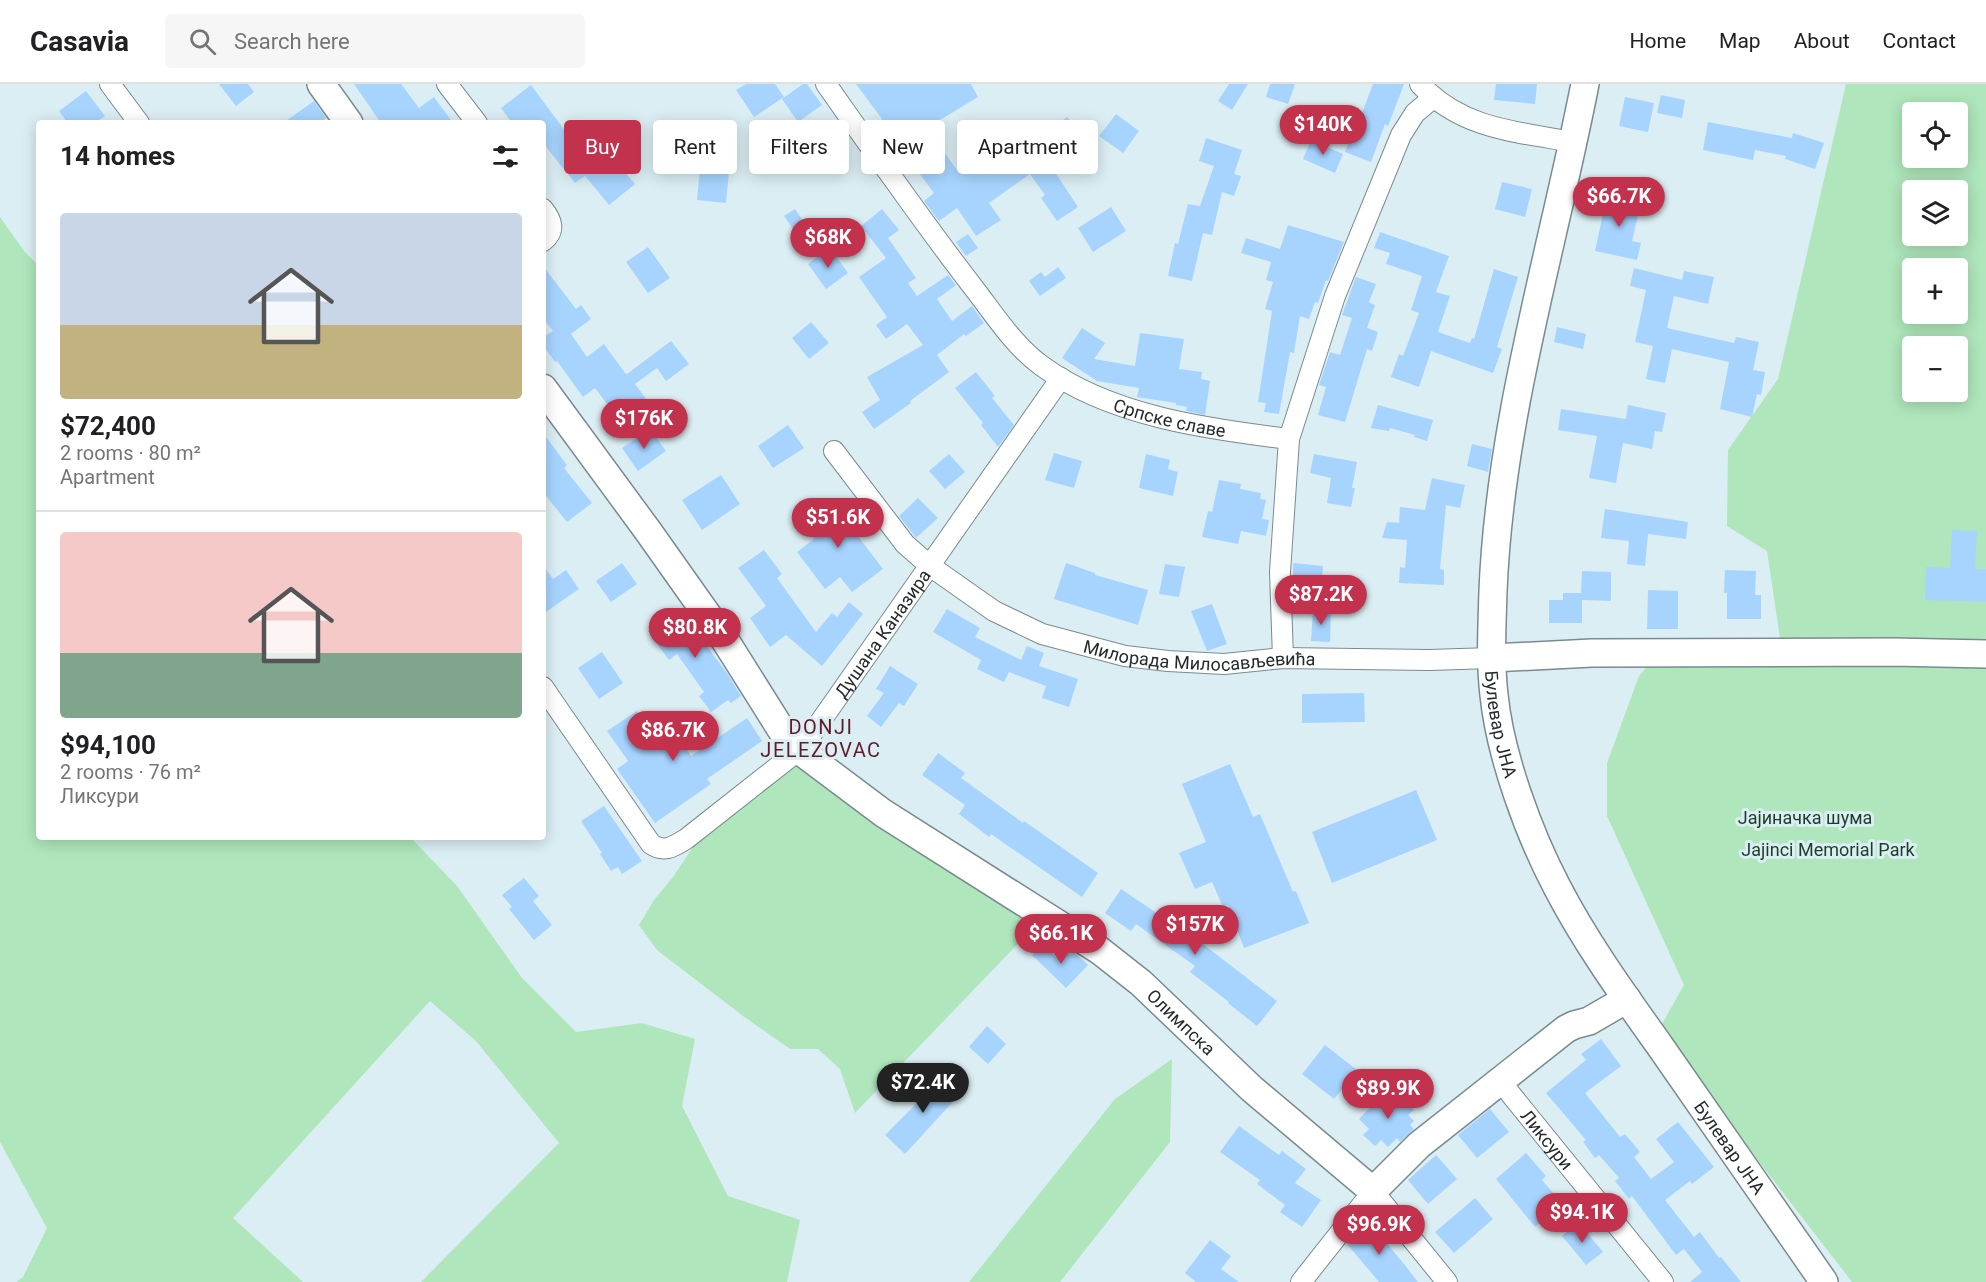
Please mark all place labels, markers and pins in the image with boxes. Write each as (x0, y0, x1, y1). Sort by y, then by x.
pin: $140K (1281, 105, 1365, 156)
pin: $66.7K (1570, 177, 1668, 228)
pin: $68K (792, 218, 864, 269)
pin: $176K (602, 399, 686, 450)
pin: $51.6K (789, 498, 887, 549)
pin: $87.2K (1272, 575, 1370, 626)
pin: $80.8K (646, 608, 744, 659)
pin: $86.7K (624, 711, 722, 762)
pin: $157K (1153, 905, 1237, 956)
pin: $66.1K (1012, 914, 1110, 965)
pin: $72.4K (874, 1063, 972, 1114)
pin: $89.9K (1339, 1069, 1437, 1120)
pin: $94.1K (1533, 1193, 1631, 1244)
pin: $96.9K (1330, 1205, 1428, 1256)

